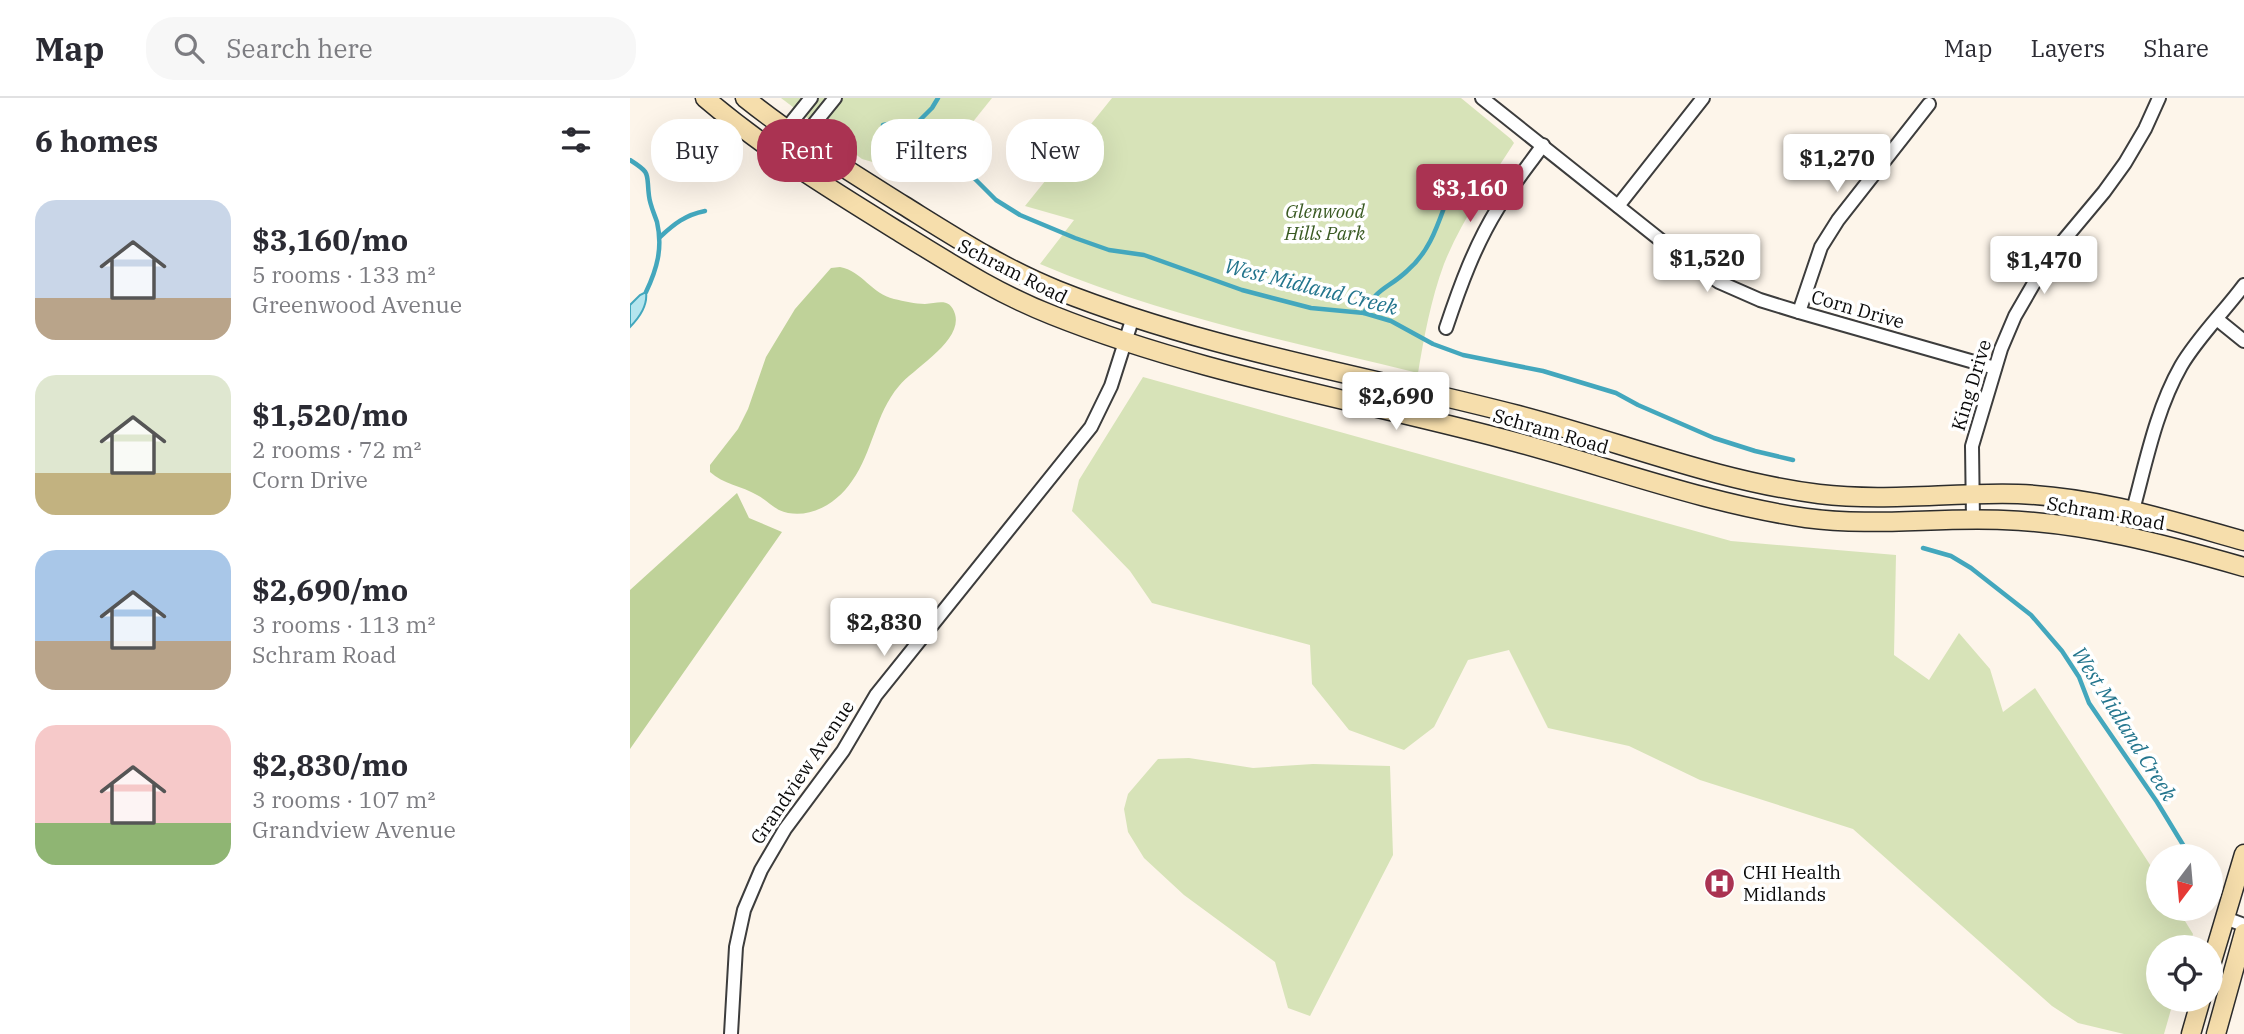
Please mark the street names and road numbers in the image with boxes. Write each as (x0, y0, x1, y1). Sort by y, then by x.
street label: Schram Road (954, 233, 1072, 309)
street label: Corn Drive (1809, 284, 1907, 334)
street label: King Drive (1946, 336, 1996, 434)
street label: Schram Road (1490, 403, 1612, 459)
street label: Schram Road (2045, 491, 2167, 535)
street label: Grandview Avenue (745, 695, 859, 849)

